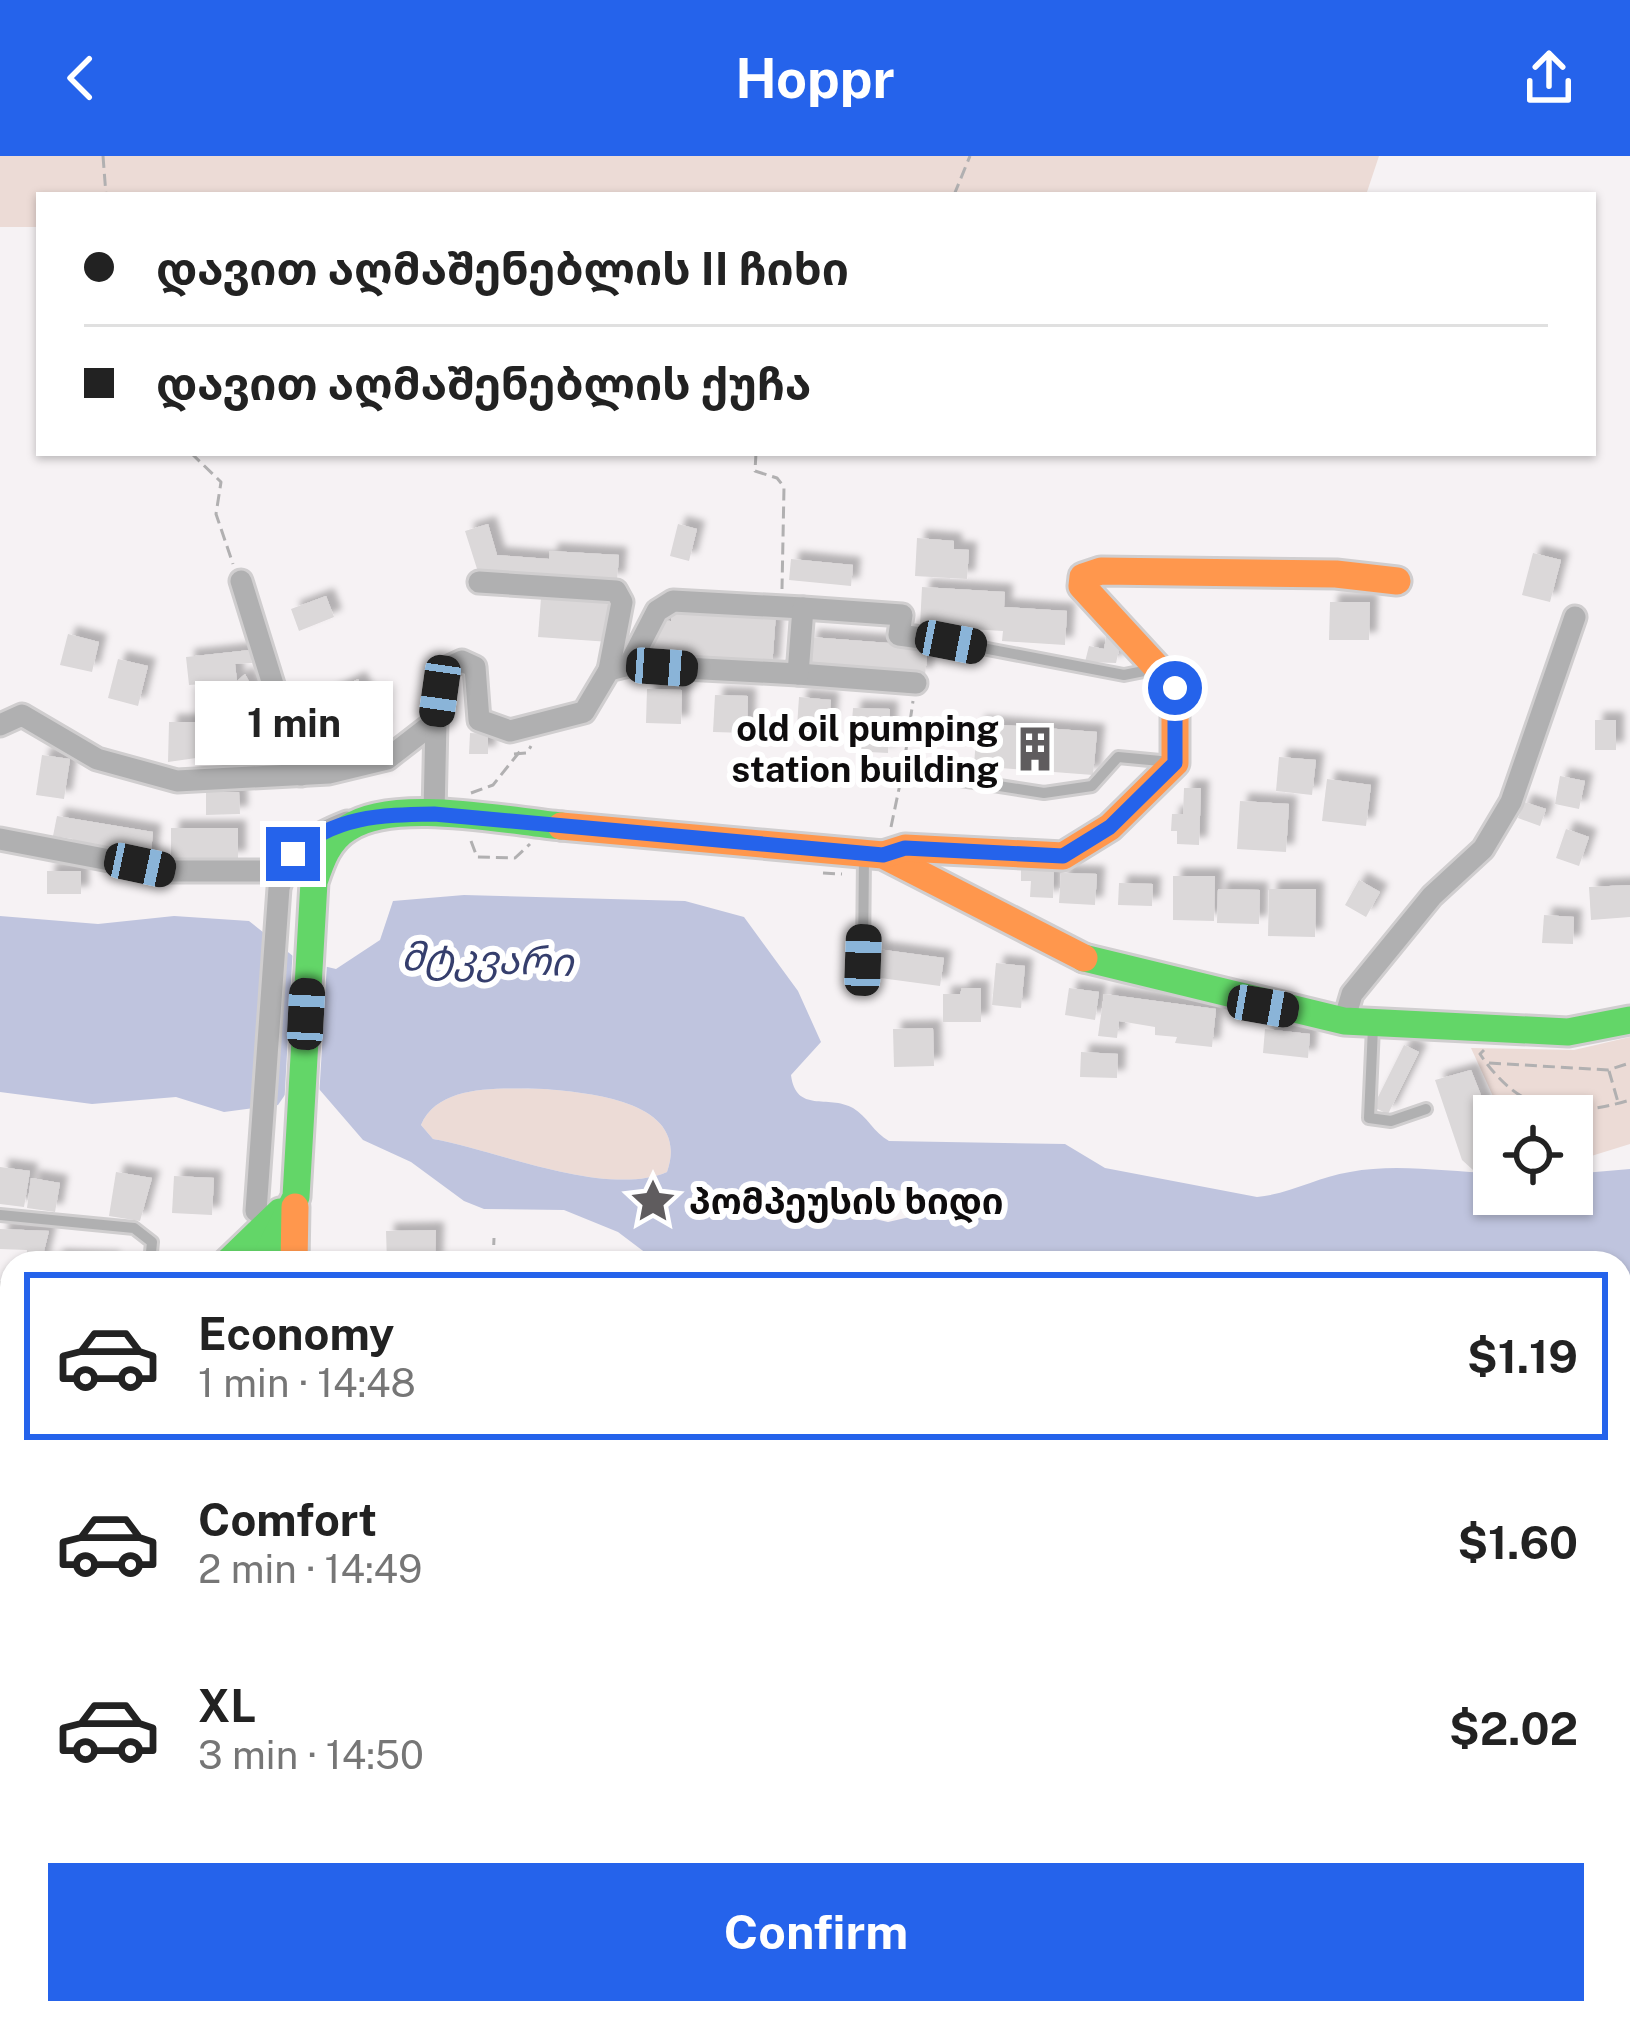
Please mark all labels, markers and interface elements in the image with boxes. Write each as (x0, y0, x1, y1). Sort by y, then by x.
icon: back (48, 45, 114, 111)
icon: share (1516, 45, 1582, 111)
text: Hoppr (735, 47, 895, 110)
text: დავით აღმაშენებლის II ჩიხი (156, 242, 849, 295)
text: დავით აღმაშენებლის ქუჩა (156, 357, 811, 410)
car (912, 617, 990, 667)
car (625, 647, 699, 687)
car (417, 653, 463, 729)
route start (1148, 661, 1202, 715)
callout: 1 min (194, 680, 392, 764)
text: 1 min (247, 700, 341, 746)
place label: old oil pumping station building (731, 707, 999, 790)
building icon: old oil pumping station building (1010, 724, 1060, 774)
route end (266, 827, 320, 881)
car (101, 840, 179, 890)
car (844, 923, 882, 997)
water label: მტკვარი (400, 933, 575, 986)
car (286, 977, 326, 1051)
car (1224, 982, 1302, 1030)
map controls (1473, 1095, 1593, 1215)
button: locate (1473, 1095, 1593, 1215)
place icon: პომპეუსის ხიდი (628, 1176, 678, 1226)
place label: პომპეუსის ხიდი (689, 1180, 1004, 1224)
icon: car (54, 1302, 162, 1410)
text: Economy (198, 1307, 394, 1360)
text: $1.19 (1467, 1330, 1578, 1383)
text: 1 min · 14:48 (198, 1360, 416, 1406)
icon: car (54, 1488, 162, 1596)
text: Comfort (198, 1493, 377, 1546)
text: $1.60 (1457, 1516, 1578, 1569)
text: 2 min · 14:49 (198, 1546, 422, 1592)
icon: car (54, 1674, 162, 1782)
text: XL (198, 1679, 256, 1732)
text: $2.02 (1449, 1702, 1578, 1755)
text: 3 min · 14:50 (198, 1732, 424, 1778)
button: Confirm (48, 1863, 1584, 2001)

